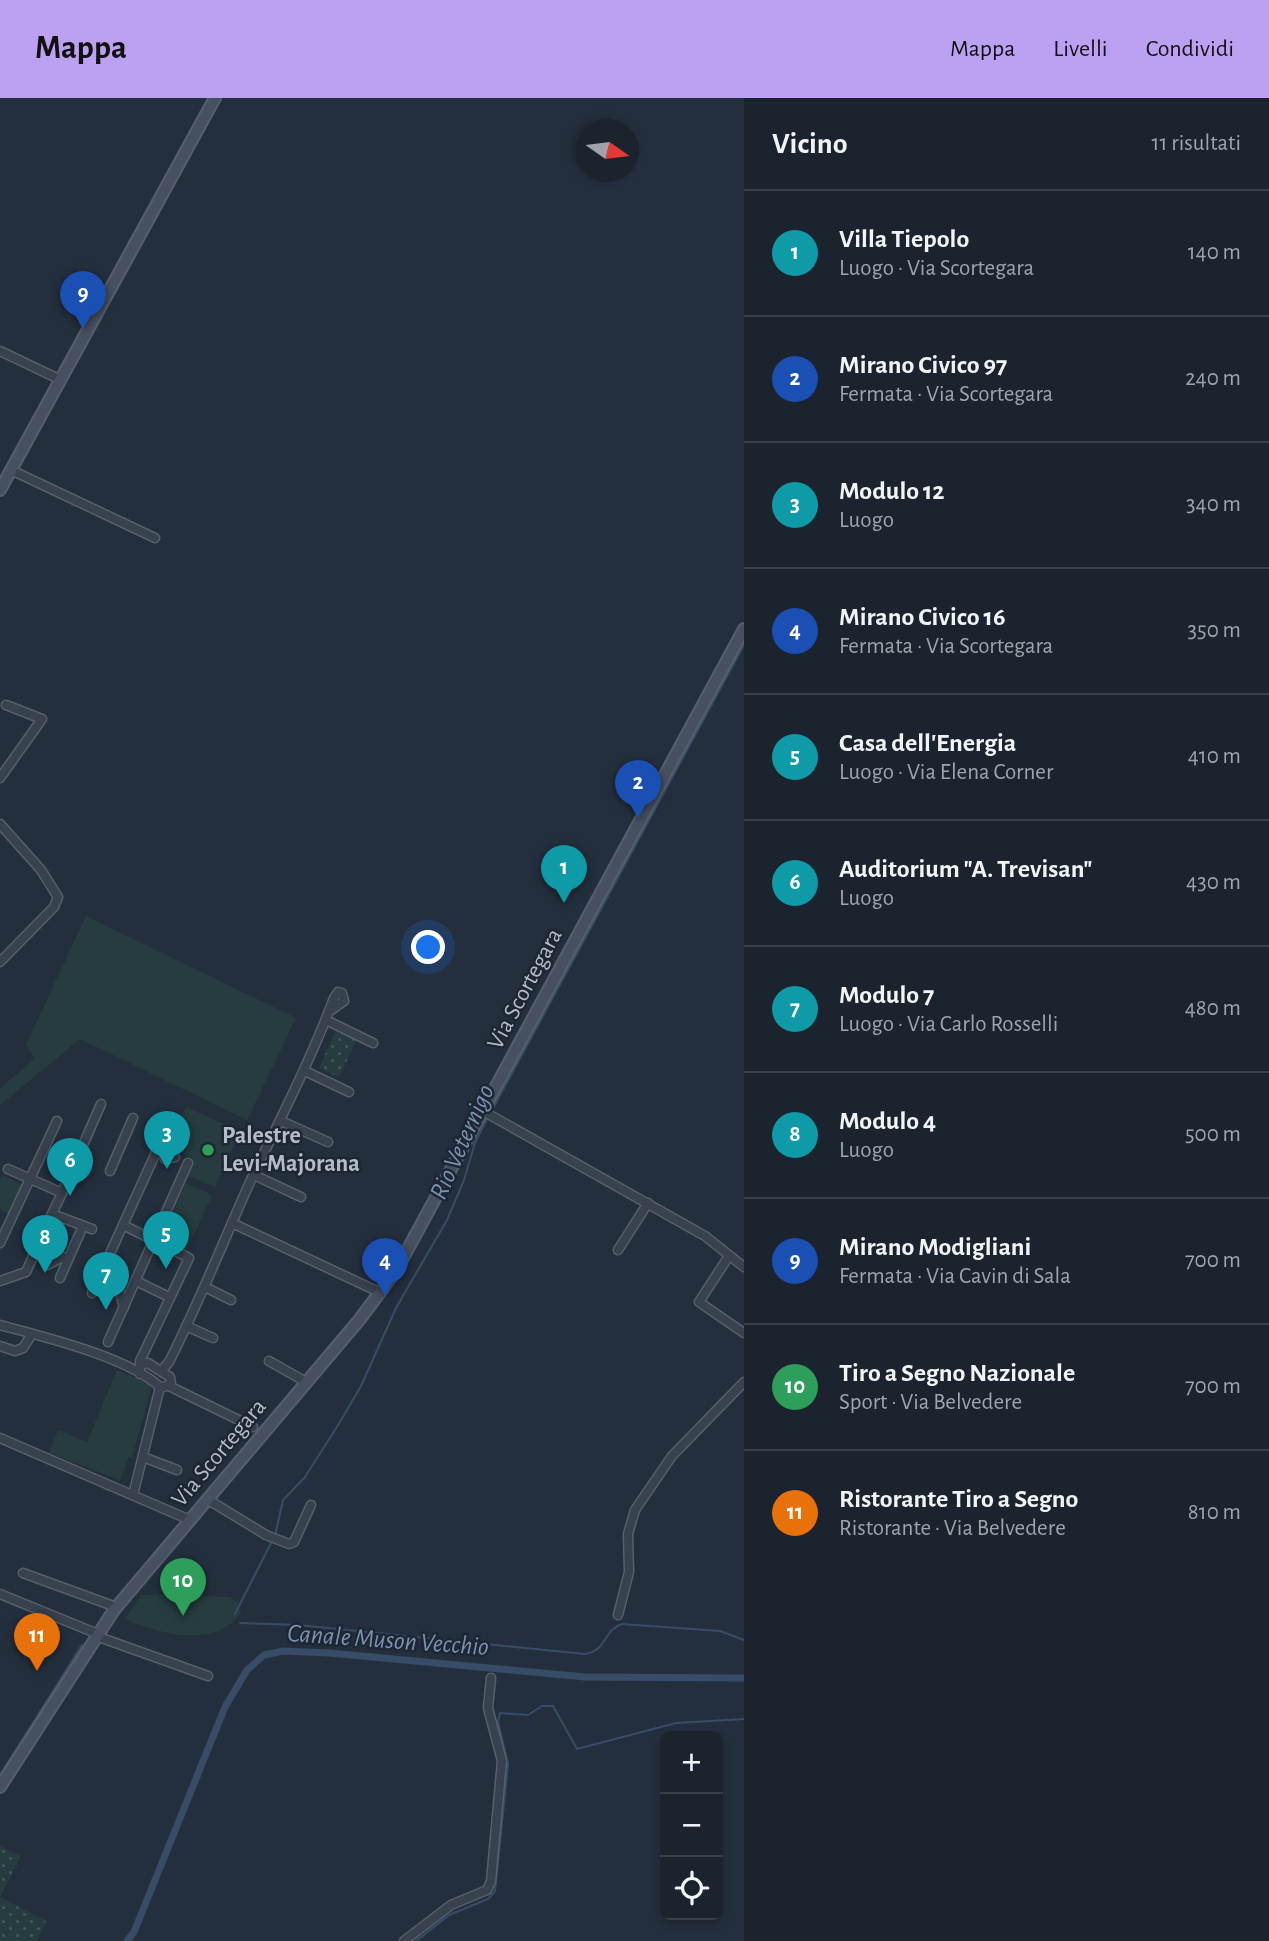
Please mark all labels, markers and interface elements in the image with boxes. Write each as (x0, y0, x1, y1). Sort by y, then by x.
text: Mappa (35, 32, 127, 65)
text: Mappa (950, 37, 1015, 61)
text: Livelli (1053, 37, 1108, 61)
text: Condividi (1146, 37, 1234, 61)
north arrow (576, 119, 639, 182)
text: Vicino (772, 129, 848, 159)
text: 11 risultati (1152, 132, 1241, 155)
text: Villa Tiepolo (839, 226, 969, 252)
text: 1 (791, 241, 799, 264)
text: 140 m (1188, 241, 1241, 264)
text: Luogo · Via Scortegara (839, 257, 1034, 280)
pin: 9 (60, 271, 106, 329)
text: Mirano Civico 97 (839, 352, 1007, 378)
text: 2 (790, 367, 800, 390)
text: 240 m (1185, 367, 1241, 390)
text: Fermata · Via Scortegara (839, 383, 1053, 406)
text: Modulo 12 (839, 478, 945, 504)
text: 3 (790, 493, 800, 516)
text: 340 m (1186, 493, 1241, 516)
text: Luogo (839, 509, 894, 532)
text: Mirano Civico 16 (839, 604, 1005, 630)
text: 4 (789, 619, 801, 642)
text: 350 m (1188, 619, 1241, 642)
text: Fermata · Via Scortegara (839, 635, 1053, 658)
text: Casa dell'Energia (839, 730, 1016, 756)
text: 5 (790, 745, 800, 768)
text: 410 m (1188, 745, 1241, 768)
pin: 2 (615, 760, 661, 818)
text: Luogo · Via Elena Corner (839, 761, 1053, 784)
pin: 1 (541, 845, 587, 903)
text: Auditorium "A. Trevisan" (839, 856, 1092, 882)
text: 6 (789, 871, 801, 894)
text: 430 m (1186, 871, 1241, 894)
text: Luogo (839, 887, 894, 910)
street label: Via Scortegara (483, 925, 567, 1053)
your location (411, 930, 445, 964)
text: Modulo 7 (839, 982, 934, 1008)
text: 7 (790, 997, 800, 1020)
text: 480 m (1185, 997, 1241, 1020)
text: Luogo · Via Carlo Rosselli (839, 1013, 1058, 1036)
water label: Rio Veternigo (425, 1081, 499, 1203)
text: Modulo 4 (839, 1108, 936, 1134)
pin: 3 (144, 1111, 190, 1169)
text: 8 (789, 1123, 801, 1146)
text: 500 m (1185, 1123, 1241, 1146)
place label: Palestre Levi-Majorana (222, 1124, 360, 1176)
pin: 6 (47, 1138, 93, 1196)
text: Luogo (839, 1139, 894, 1162)
marker: Palestre Levi-Majorana (200, 1142, 216, 1158)
pin: 5 (143, 1211, 189, 1269)
pin: 8 (22, 1215, 68, 1273)
text: Mirano Modigliani (839, 1234, 1031, 1260)
pin: 4 (362, 1238, 408, 1296)
text: 9 (789, 1249, 801, 1272)
text: 700 m (1185, 1249, 1241, 1272)
pin: 7 (83, 1252, 129, 1310)
text: Fermata · Via Cavin di Sala (839, 1265, 1071, 1288)
text: Tiro a Segno Nazionale (839, 1360, 1075, 1386)
text: 10 (785, 1375, 805, 1398)
text: 700 m (1185, 1375, 1241, 1398)
text: Sport · Via Belvedere (839, 1391, 1022, 1414)
street label: Via Scortegara (167, 1394, 271, 1512)
text: Ristorante Tiro a Segno (839, 1486, 1078, 1512)
text: 11 (787, 1501, 803, 1524)
text: 810 m (1188, 1501, 1241, 1524)
text: Ristorante · Via Belvedere (839, 1517, 1066, 1540)
pin: 10 (160, 1558, 206, 1616)
pin: 11 (14, 1613, 60, 1671)
water label: Canale Muson Vecchio (286, 1620, 490, 1660)
map controls (660, 1731, 723, 1920)
button: + (660, 1731, 723, 1794)
button: − (660, 1794, 723, 1857)
button: locate (660, 1857, 723, 1920)

